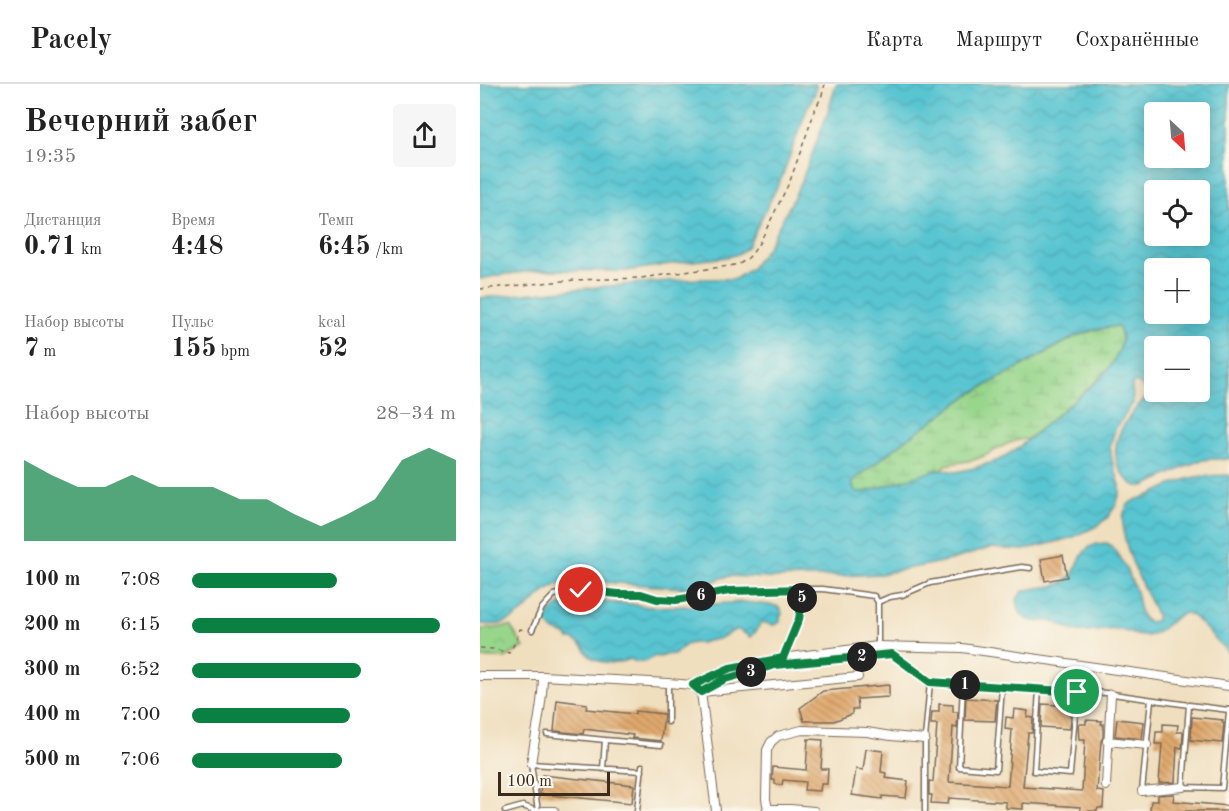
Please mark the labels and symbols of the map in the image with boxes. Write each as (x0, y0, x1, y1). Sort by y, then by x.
north arrow (1144, 102, 1210, 168)
pin (555, 564, 606, 615)
pin: 6 (686, 581, 716, 611)
pin: 5 (787, 583, 817, 613)
pin: 2 (847, 642, 877, 672)
pin: 3 (736, 657, 766, 687)
pin (1051, 666, 1102, 717)
pin: 1 (950, 670, 980, 700)
scale bar (498, 769, 610, 796)

